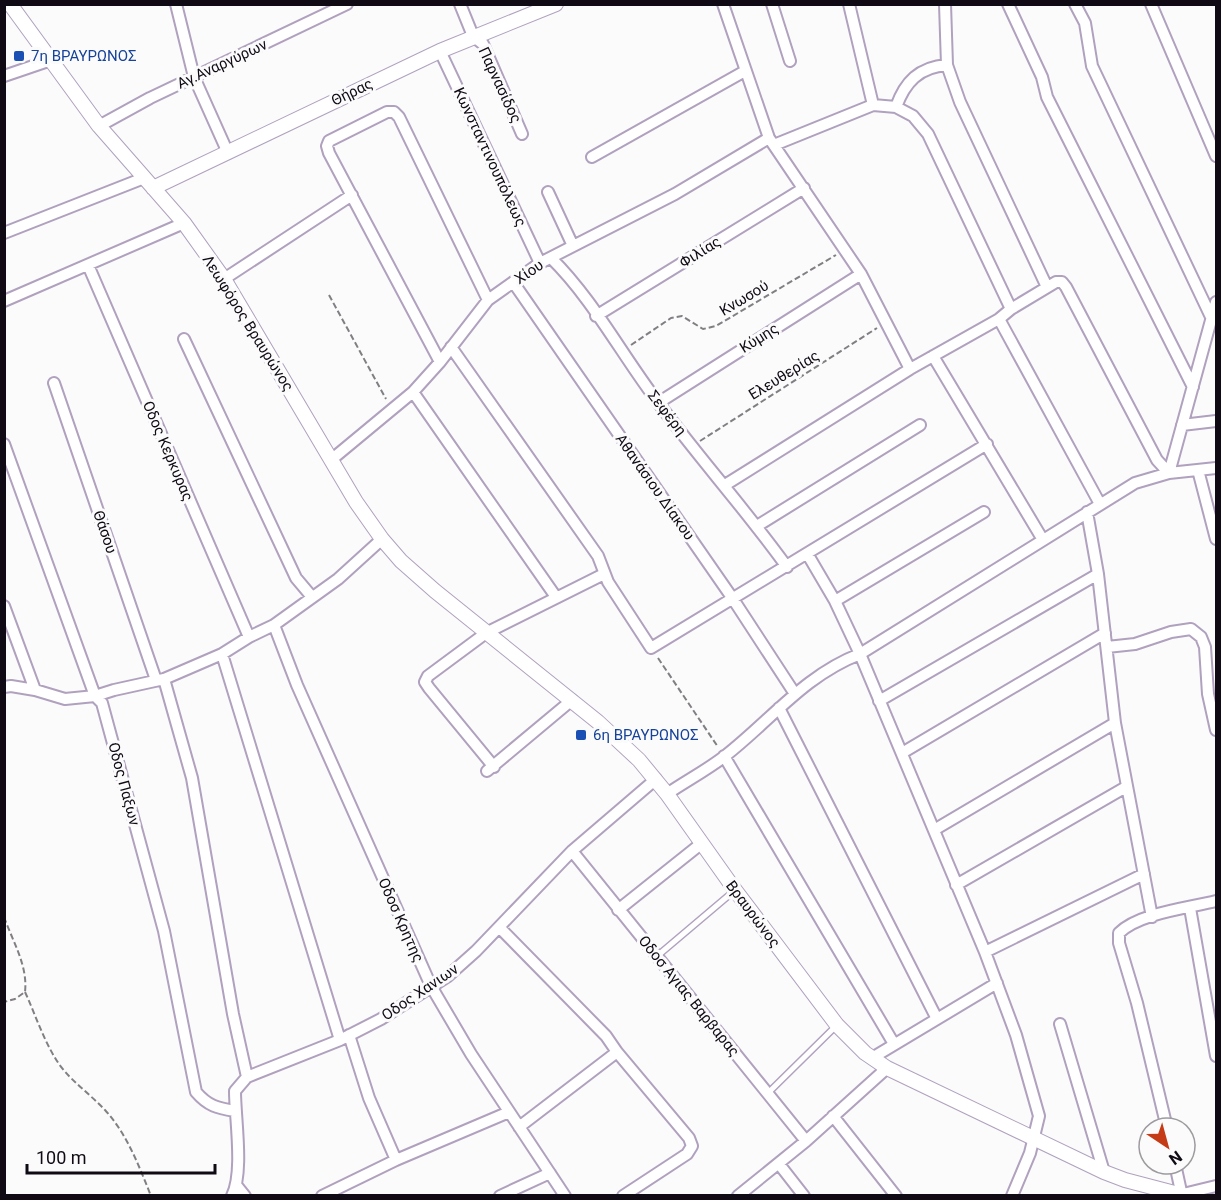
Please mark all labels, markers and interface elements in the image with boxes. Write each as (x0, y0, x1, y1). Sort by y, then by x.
street label: Αγ.Αναργύρων (174, 35, 270, 93)
street label: Παρνασίδος (475, 44, 525, 126)
place label: 7η ΒΡΑΥΡΩΝΟΣ (31, 47, 136, 65)
marker: 7η ΒΡΑΥΡΩΝΟΣ (12, 49, 26, 63)
street label: Θήρας (328, 74, 376, 110)
street label: Κωνσταντινουπόλεως (450, 85, 530, 229)
street label: Φιλίας (676, 232, 724, 272)
street label: Λεωφόρος Βραυρώνος (199, 251, 297, 395)
street label: Χίου (511, 256, 547, 288)
street label: Κνωσού (716, 276, 772, 320)
street label: Κύμης (736, 319, 782, 357)
street label: Ελευθερίας (745, 346, 823, 404)
street label: Σεφέρη (644, 387, 690, 439)
street label: Οδος Κερκυρας (139, 398, 197, 504)
street label: Αθανάσιου Δίακου (612, 431, 698, 543)
street label: Θάσου (89, 508, 121, 556)
place label: 6η ΒΡΑΥΡΩΝΟΣ (593, 726, 698, 744)
marker: 6η ΒΡΑΥΡΩΝΟΣ (574, 728, 588, 742)
street label: Οδος Παξων (104, 740, 144, 828)
street label: Οδοσ Κρητης (374, 875, 428, 965)
street label: Βραυρώνος (722, 877, 784, 951)
street label: Οδοσ Αγιας Βαρβαρας (635, 932, 743, 1060)
street label: Οδος Χανιων (378, 960, 462, 1024)
north arrow (1137, 1116, 1197, 1176)
scale bar (27, 1137, 214, 1175)
text: 100 m (36, 1147, 87, 1168)
text: N (1165, 1147, 1186, 1169)

